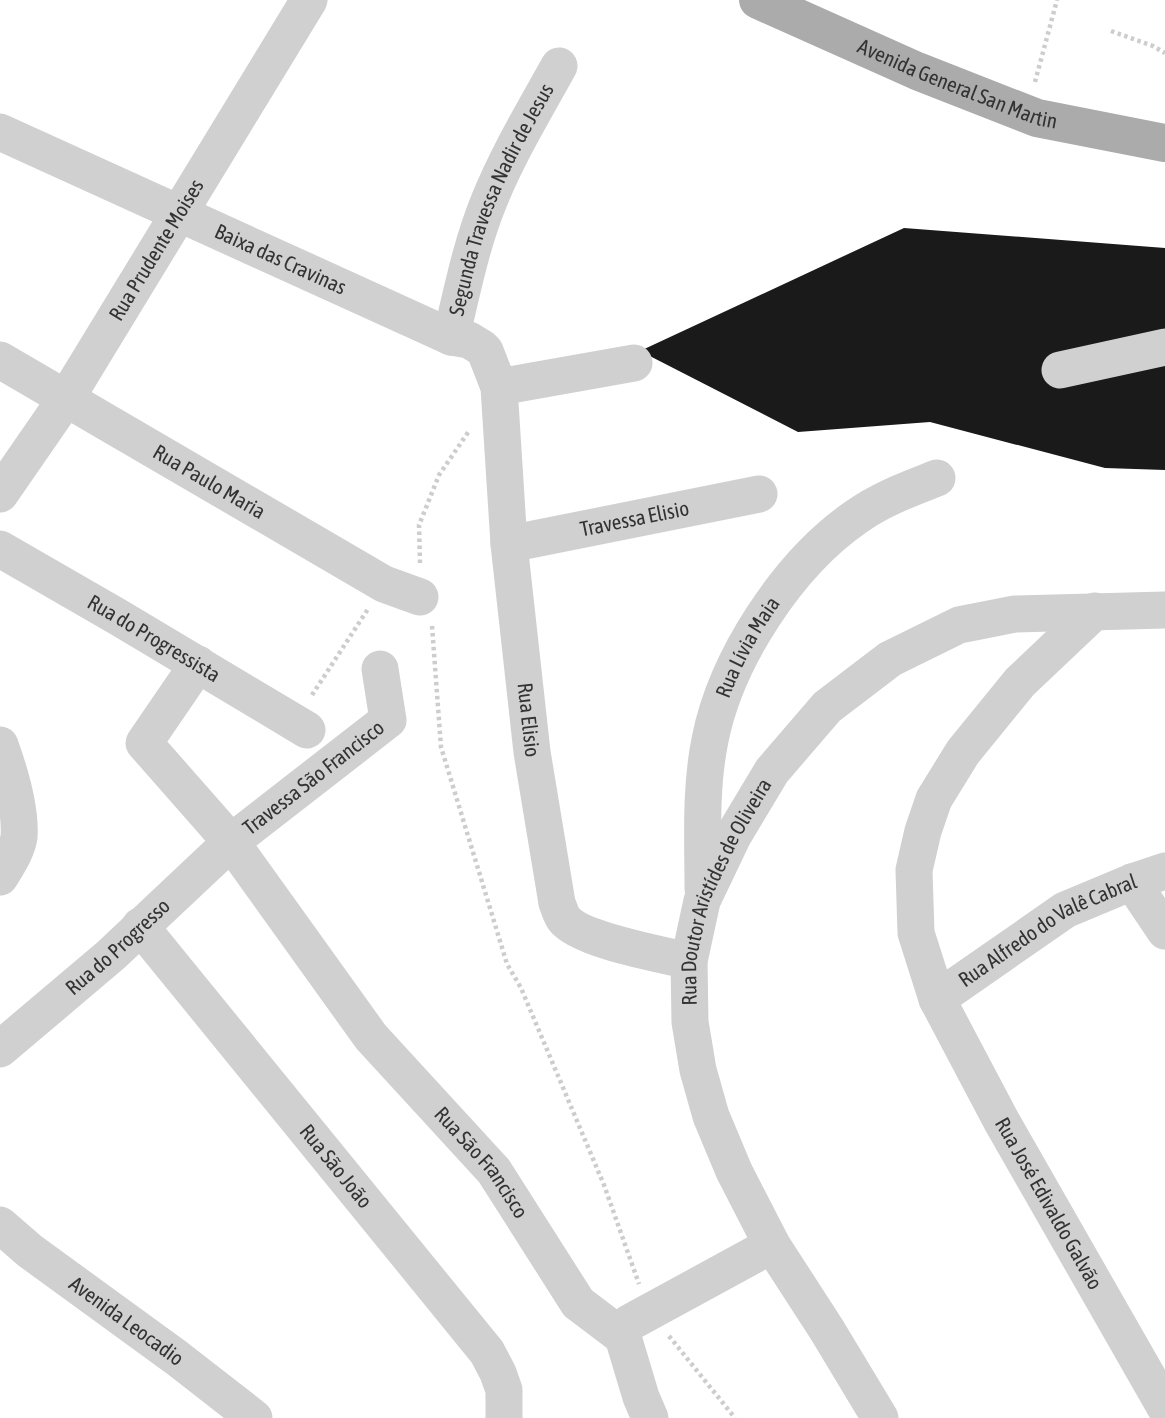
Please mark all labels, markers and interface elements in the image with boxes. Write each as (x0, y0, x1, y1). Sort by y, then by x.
street label: Avenida General San Martin (854, 33, 1060, 133)
street label: Segunda Travessa Nadir de Jesus (443, 79, 558, 318)
street label: Rua Prudente Moises (104, 174, 208, 325)
street label: Baixa das Cravinas (211, 218, 350, 299)
street label: Rua Paulo Maria (149, 439, 270, 523)
street label: Travessa Elisio (578, 495, 691, 541)
street label: Rua do Progressista (84, 589, 225, 686)
street label: Rua Lívia Maia (710, 592, 784, 701)
street label: Rua Elisio (513, 681, 546, 759)
street label: Travessa São Francisco (238, 715, 388, 839)
street label: Rua Doutor Aristídes de Oliveira (676, 774, 776, 1006)
street label: Rua Alfredo do Valê Cabral (954, 868, 1140, 991)
street label: Rua do Progresso (60, 893, 174, 999)
street label: Rua São Francisco (430, 1101, 534, 1222)
street label: Rua José Edivaldo Galvão (991, 1113, 1108, 1293)
street label: Rua São João (295, 1119, 378, 1212)
street label: Avenida Leocadio (65, 1271, 189, 1370)

